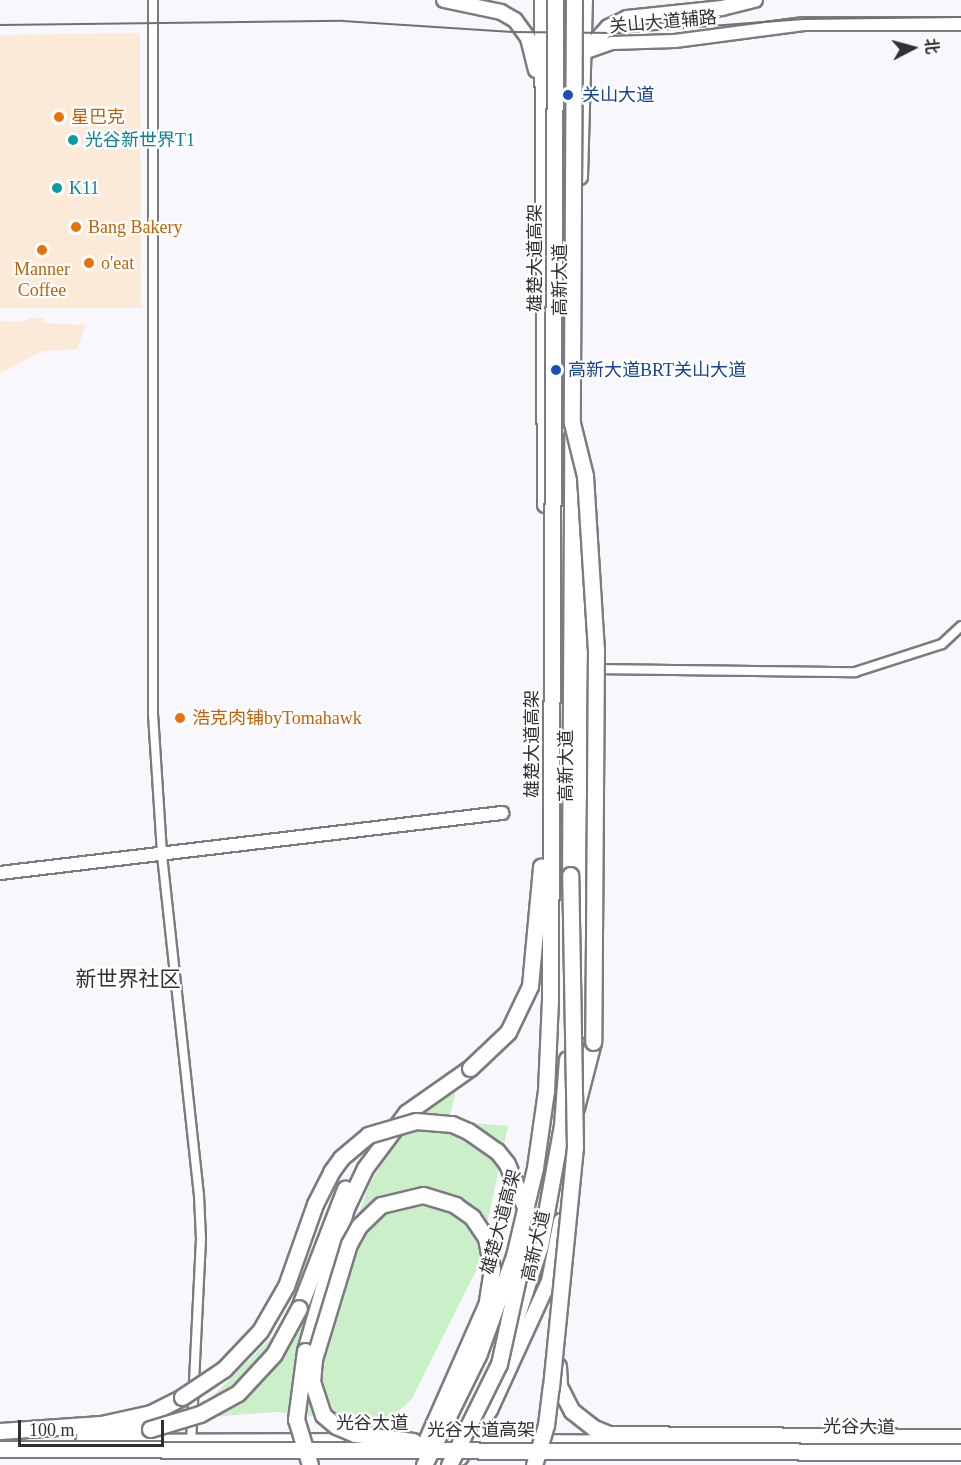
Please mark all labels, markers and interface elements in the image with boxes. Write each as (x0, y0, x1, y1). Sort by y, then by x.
street label: 关山大道辅路 (608, 7, 718, 37)
north arrow (883, 18, 943, 78)
text: 北 (922, 37, 941, 55)
place label: 关山大道 (582, 84, 654, 106)
marker: 关山大道 (559, 86, 577, 104)
place label: 星巴克 (71, 106, 125, 128)
marker: 星巴克 (52, 110, 66, 124)
place label: 光谷新世界T1 (85, 129, 195, 151)
marker: 光谷新世界T1 (66, 133, 80, 147)
place label: K11 (69, 177, 99, 199)
marker: K11 (50, 181, 64, 195)
street label: 雄楚大道高架 (524, 204, 546, 312)
place label: Bang Bakery (88, 216, 182, 238)
marker: Bang Bakery (69, 220, 83, 234)
marker: Manner Coffee (35, 243, 49, 257)
street label: 高新大道 (549, 244, 571, 316)
place label: o'eat (101, 252, 134, 274)
marker: o'eat (82, 256, 96, 270)
place label: Manner Coffee (14, 259, 70, 302)
place label: 高新大道BRT关山大道 (568, 359, 746, 381)
marker: 高新大道BRT关山大道 (549, 363, 563, 377)
street label: 雄楚大道高架 (521, 690, 543, 798)
place label: 浩克肉铺byTomahawk (192, 707, 362, 729)
marker: 浩克肉铺byTomahawk (173, 711, 187, 725)
street label: 高新大道 (555, 730, 577, 802)
district label: 新世界社区 (76, 966, 180, 992)
street label: 雄楚大道高架 (477, 1167, 525, 1277)
street label: 高新大道 (517, 1208, 555, 1284)
scale bar (21, 1408, 166, 1446)
street label: 光谷大道 (336, 1412, 408, 1434)
street label: 光谷大道 (823, 1416, 895, 1438)
street label: 光谷大道高架 (427, 1419, 535, 1441)
text: 100 m (29, 1420, 75, 1440)

